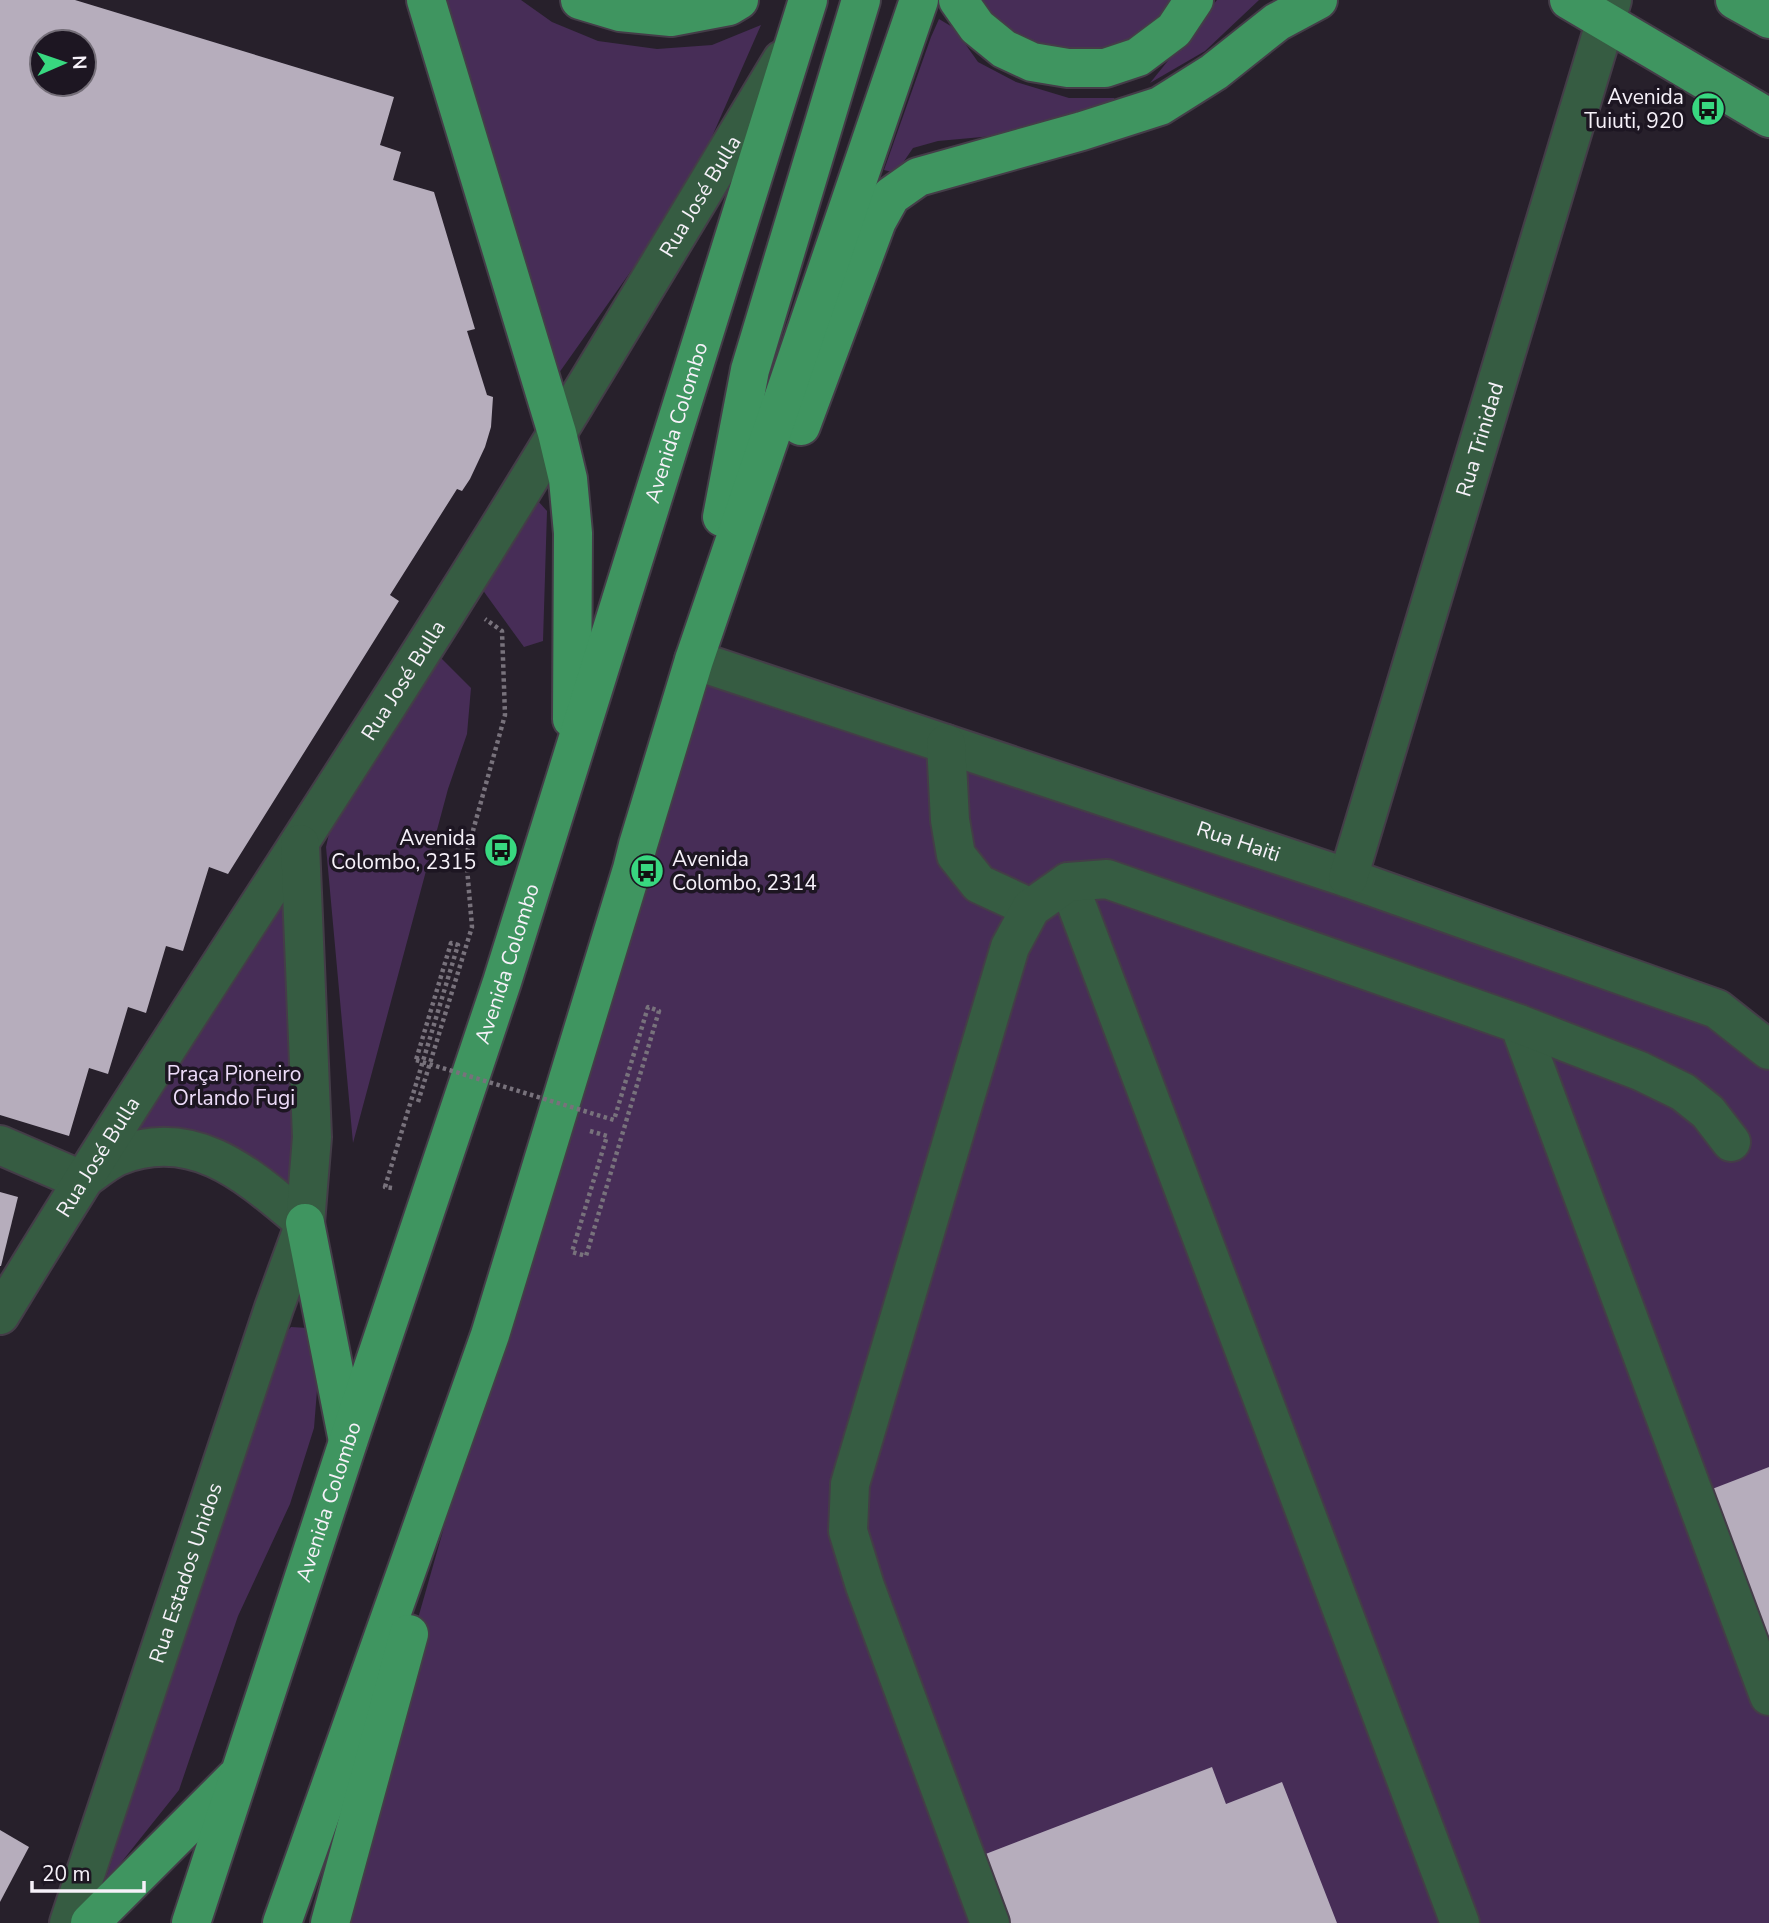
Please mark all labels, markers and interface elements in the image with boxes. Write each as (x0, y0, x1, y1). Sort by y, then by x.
north arrow (28, 28, 98, 98)
text: N (66, 55, 92, 70)
place label: Avenida Tuiuti, 920 (1584, 83, 1684, 135)
bus stop icon: Avenida Tuiuti, 920 (1689, 90, 1727, 128)
street label: Rua José Bulla (653, 130, 747, 262)
street label: Avenida Colombo (638, 339, 715, 507)
street label: Rua Trinidad (1449, 379, 1510, 500)
street label: Rua José Bulla (355, 615, 452, 746)
street label: Rua Haiti (1193, 815, 1284, 868)
place label: Avenida Colombo, 2315 (331, 824, 476, 876)
bus stop icon: Avenida Colombo, 2315 (482, 831, 520, 869)
place label: Avenida Colombo, 2314 (672, 845, 817, 897)
bus stop icon: Avenida Colombo, 2314 (628, 852, 666, 890)
street label: Avenida Colombo (468, 880, 546, 1048)
park label: Praça Pioneiro Orlando Fugi (167, 1060, 301, 1112)
street label: Rua José Bulla (50, 1091, 146, 1222)
street label: Avenida Colombo (289, 1418, 368, 1586)
street label: Rua Estados Unidos (143, 1479, 229, 1667)
scale bar (32, 1850, 144, 1894)
text: 20 m (42, 1860, 91, 1888)

